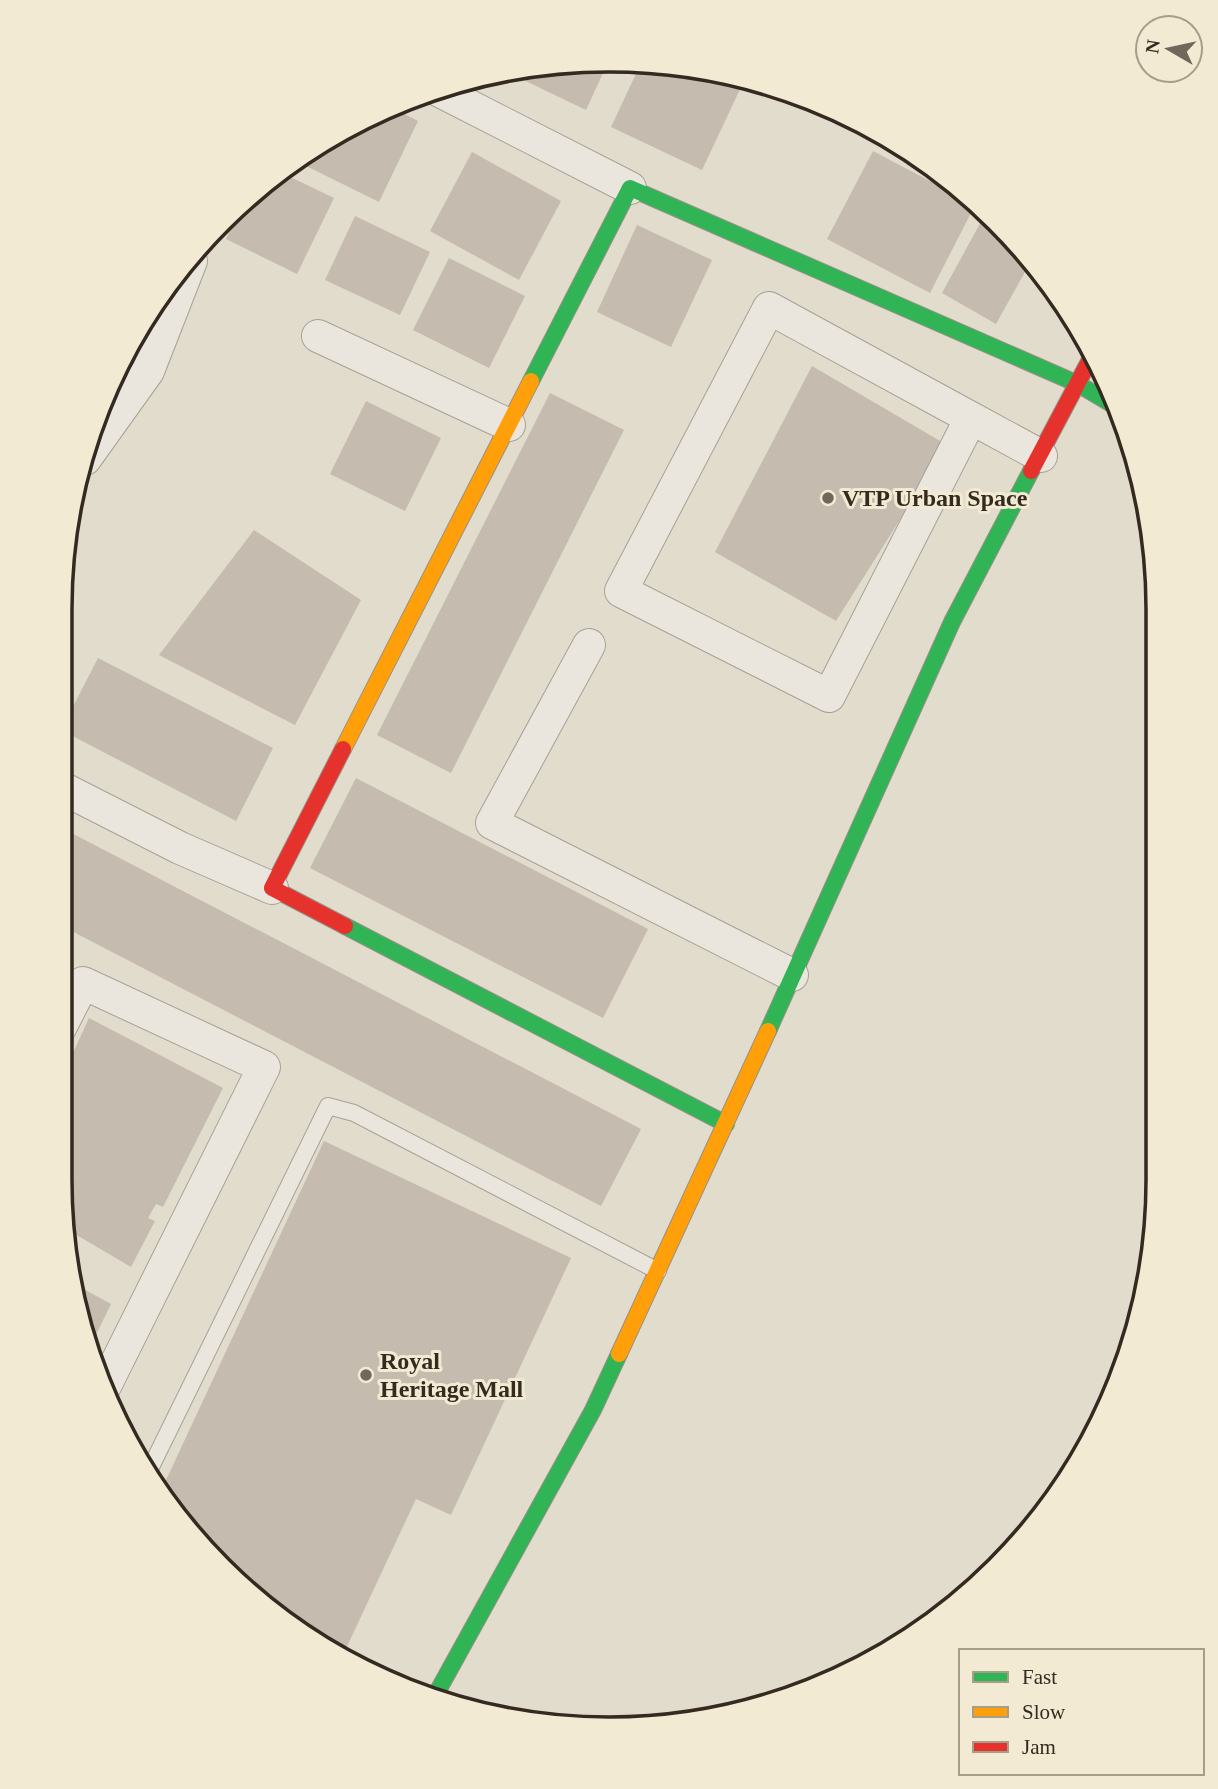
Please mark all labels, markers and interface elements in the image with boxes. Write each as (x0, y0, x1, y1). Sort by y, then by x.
north arrow (1134, 14, 1204, 84)
text: N (1141, 38, 1164, 55)
place label: VTP Urban Space (842, 485, 1028, 511)
marker: VTP Urban Space (820, 490, 836, 506)
place label: Royal Heritage Mall (380, 1348, 524, 1402)
marker: Royal Heritage Mall (358, 1367, 374, 1383)
legend (959, 1649, 1204, 1775)
text: Fast (1022, 1665, 1057, 1689)
text: Slow (1022, 1700, 1066, 1724)
text: Jam (1022, 1735, 1056, 1759)

